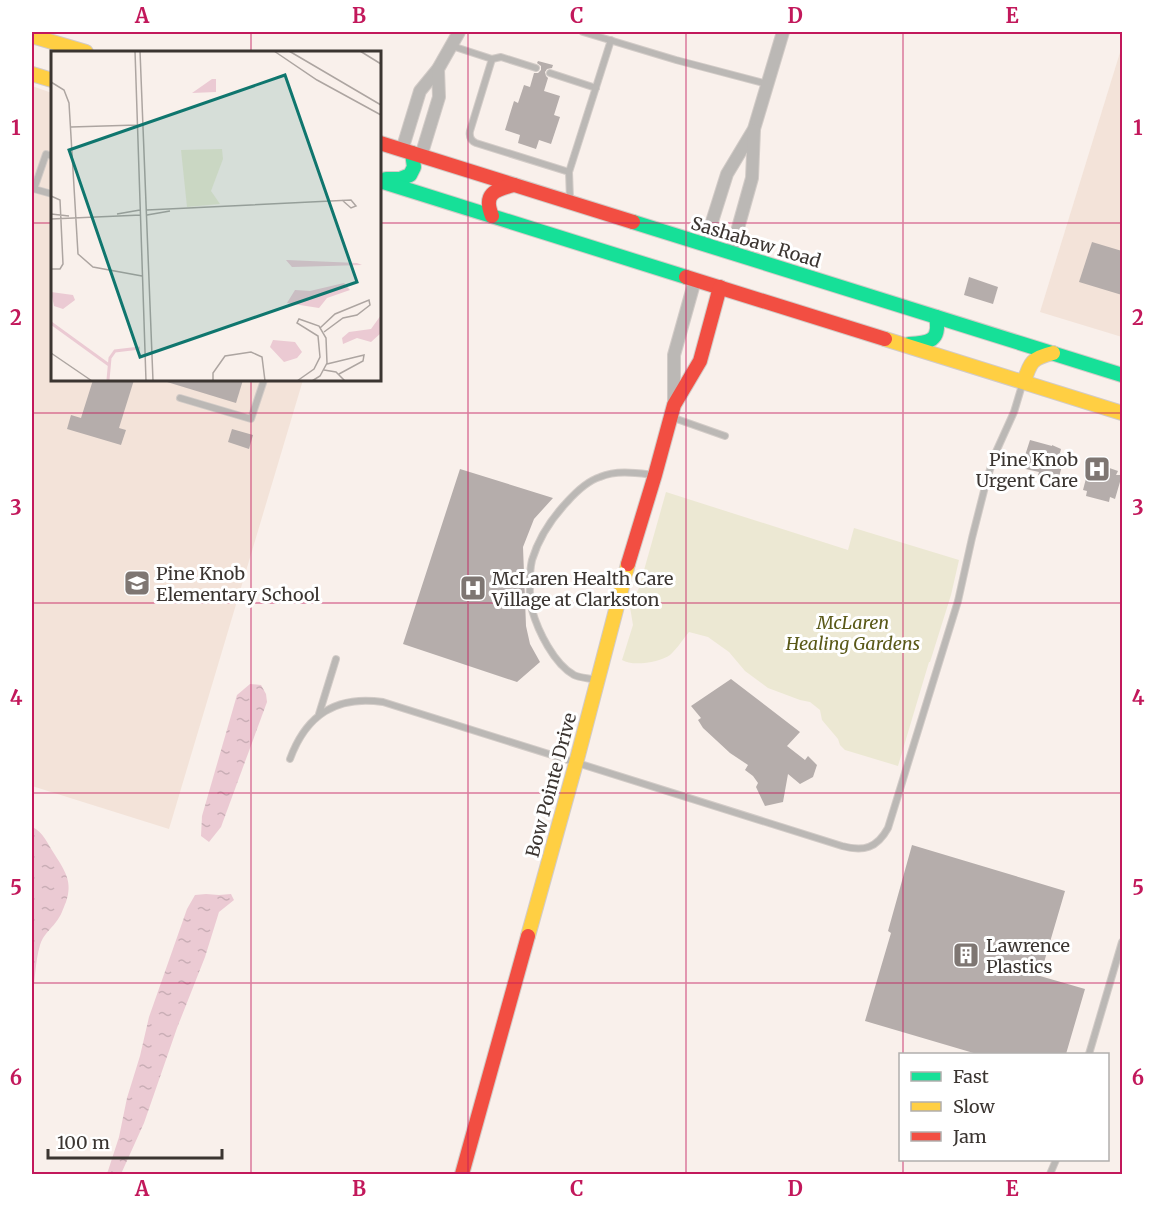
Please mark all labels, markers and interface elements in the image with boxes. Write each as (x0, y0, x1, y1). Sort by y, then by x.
text: A (134, 3, 150, 28)
text: B (352, 3, 366, 28)
text: C (570, 3, 584, 28)
text: D (787, 3, 803, 28)
text: E (1005, 3, 1019, 28)
inset map (51, 51, 381, 381)
text: 1 (11, 115, 21, 140)
text: 1 (1133, 115, 1143, 140)
street label: Sashabaw Road (688, 211, 824, 273)
text: 2 (10, 305, 22, 330)
text: 2 (1132, 305, 1144, 330)
place label: Pine Knob Urgent Care (976, 448, 1078, 492)
hospital icon: Pine Knob Urgent Care (1082, 454, 1112, 484)
text: 3 (10, 495, 22, 520)
text: 3 (1132, 495, 1144, 520)
place label: Pine Knob Elementary School (156, 562, 320, 606)
place label: McLaren Health Care Village at Clarkston (491, 567, 673, 611)
school or university icon: Pine Knob Elementary School (122, 568, 152, 598)
hospital icon: McLaren Health Care Village at Clarkston (458, 573, 488, 603)
park label: McLaren Healing Gardens (785, 611, 920, 655)
text: 4 (10, 685, 23, 710)
text: 4 (1132, 685, 1145, 710)
street label: Bow Pointe Drive (521, 710, 581, 860)
text: 5 (10, 875, 22, 900)
text: 5 (1132, 875, 1144, 900)
place label: Lawrence Plastics (986, 934, 1070, 978)
building icon: Lawrence Plastics (951, 940, 981, 970)
legend (899, 1053, 1109, 1161)
text: 6 (10, 1065, 22, 1090)
text: Fast (953, 1065, 989, 1088)
text: 6 (1132, 1065, 1144, 1090)
text: Slow (953, 1095, 996, 1118)
scale bar (48, 1122, 222, 1160)
text: Jam (952, 1125, 987, 1148)
text: 100 m (57, 1131, 110, 1154)
text: A (134, 1176, 150, 1201)
text: B (352, 1176, 366, 1201)
text: C (570, 1176, 584, 1201)
text: D (787, 1176, 803, 1201)
text: E (1005, 1176, 1019, 1201)

